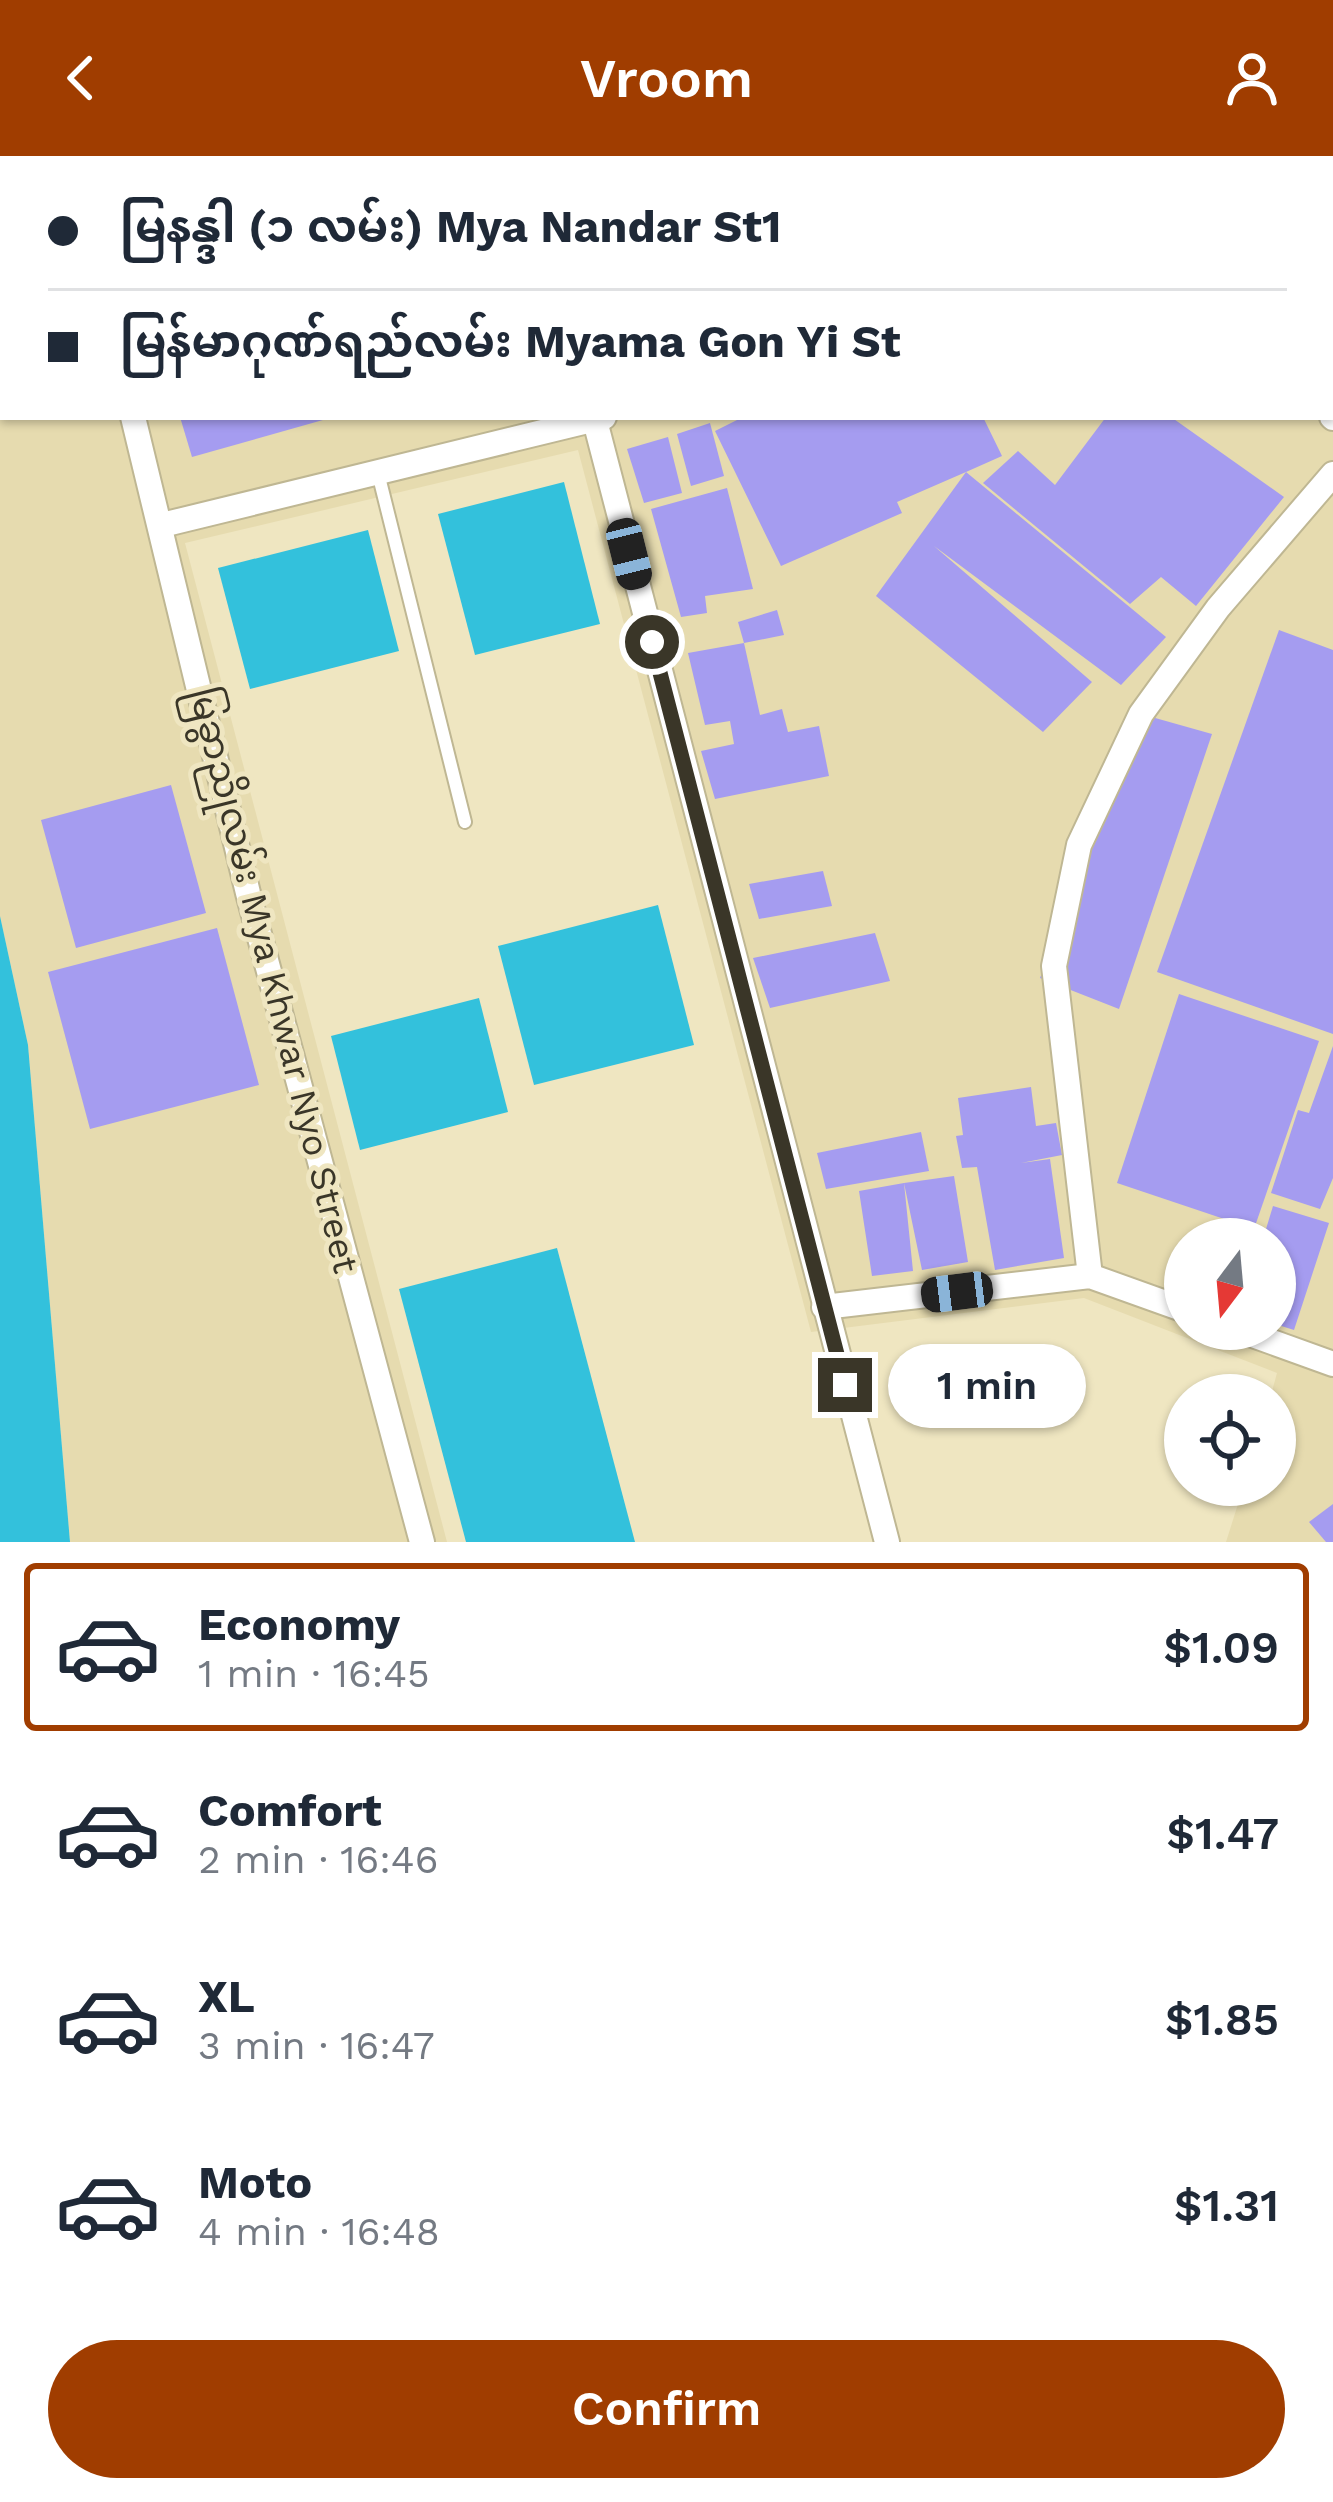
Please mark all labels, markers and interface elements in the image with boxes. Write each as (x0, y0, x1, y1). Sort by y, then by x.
icon: back (48, 45, 114, 111)
icon: person (1219, 45, 1285, 111)
text: Vroom (580, 47, 753, 110)
text: မြနန္ဒါ (၁ လမ်း) Mya Nandar St1 (120, 200, 781, 253)
text: မြန်မာဂုဏ်ရည်လမ်း Myama Gon Yi St (120, 315, 901, 368)
car (603, 515, 655, 593)
route start (625, 615, 679, 669)
street label: မြခွာညိုလမ်း Mya Khwar Nyo Street (173, 682, 371, 1279)
north arrow (1164, 1218, 1296, 1350)
map controls (1164, 1218, 1296, 1506)
car (919, 1270, 995, 1314)
callout: 1 min (887, 1343, 1085, 1427)
route end (818, 1358, 872, 1412)
text: 1 min (937, 1363, 1037, 1408)
button: locate (1164, 1374, 1296, 1506)
icon: car (54, 1593, 162, 1701)
text: Economy (198, 1598, 400, 1651)
text: $1.09 (1163, 1621, 1279, 1674)
text: 1 min · 16:45 (198, 1651, 430, 1696)
icon: car (54, 1779, 162, 1887)
text: Comfort (198, 1784, 382, 1837)
text: $1.47 (1167, 1807, 1279, 1860)
text: 2 min · 16:46 (198, 1837, 438, 1882)
icon: car (54, 1965, 162, 2073)
text: XL (198, 1970, 255, 2023)
text: $1.85 (1165, 1993, 1279, 2046)
text: 3 min · 16:47 (198, 2023, 435, 2068)
icon: car (54, 2151, 162, 2259)
text: Moto (198, 2156, 312, 2209)
text: $1.31 (1174, 2179, 1279, 2232)
text: 4 min · 16:48 (198, 2209, 440, 2254)
button: Confirm (48, 2340, 1285, 2478)

